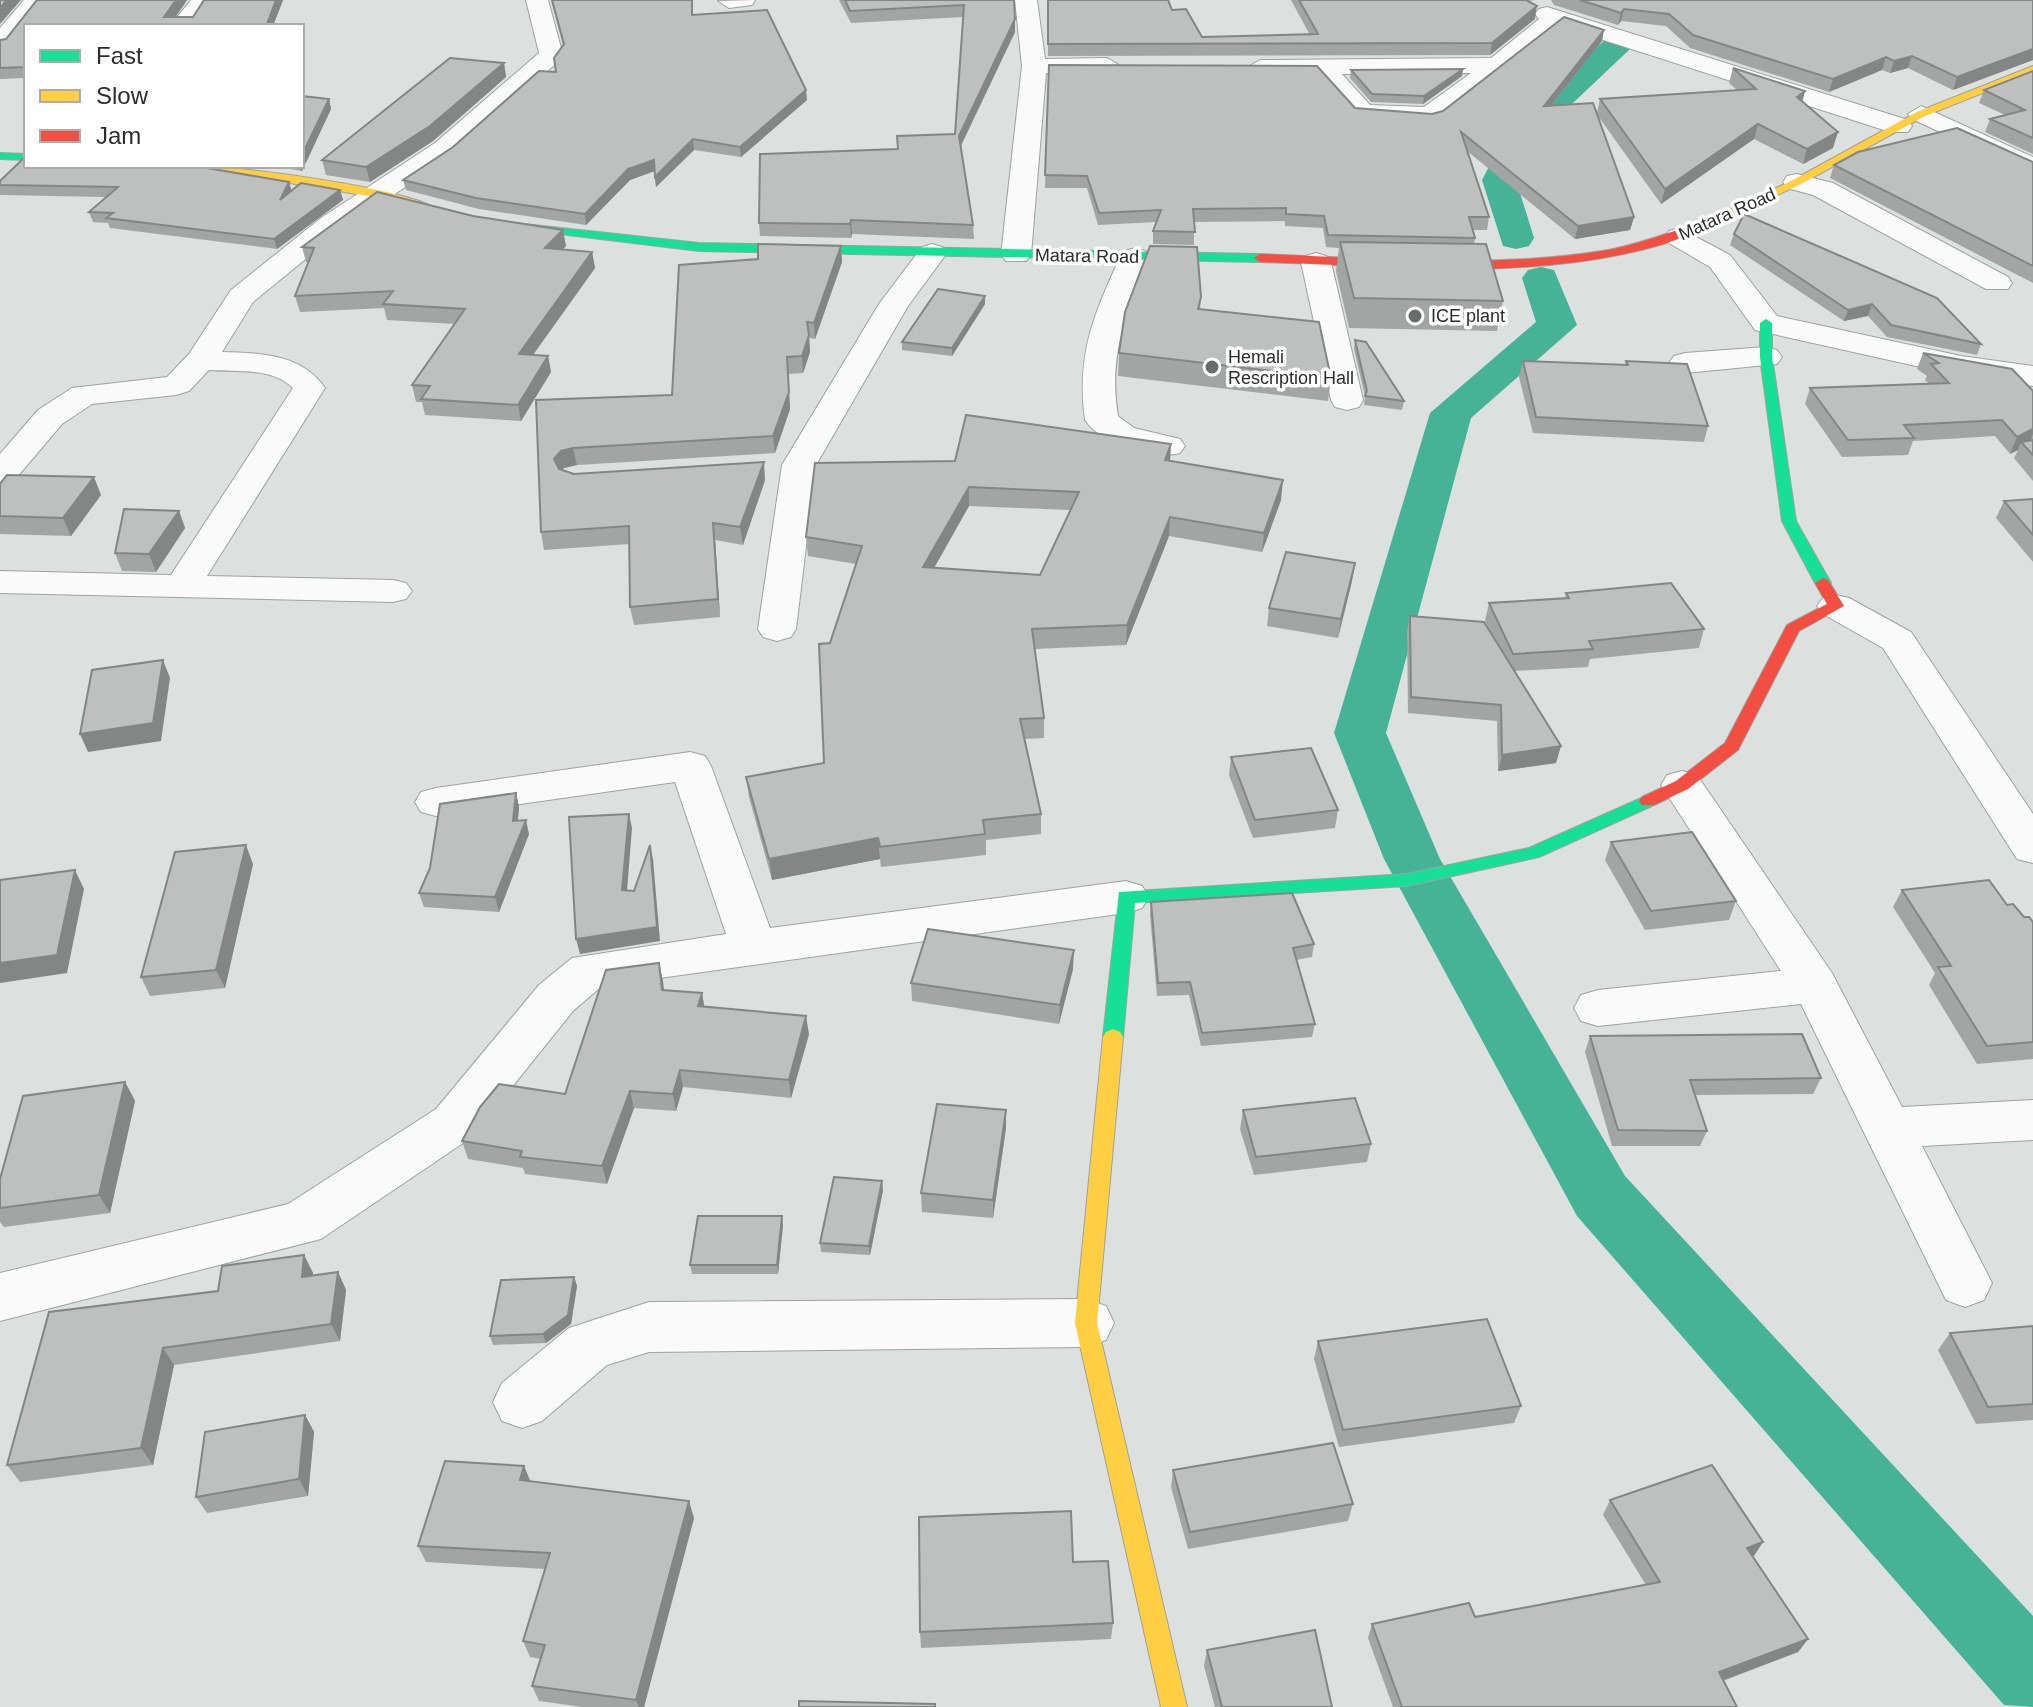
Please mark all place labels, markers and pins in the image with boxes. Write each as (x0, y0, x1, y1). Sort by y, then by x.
place label: ICE plant (1431, 306, 1505, 326)
marker: ICE plant (1406, 307, 1424, 325)
place label: Hemali Rescription Hall (1228, 347, 1354, 388)
marker: Hemali Rescription Hall (1203, 358, 1221, 376)

